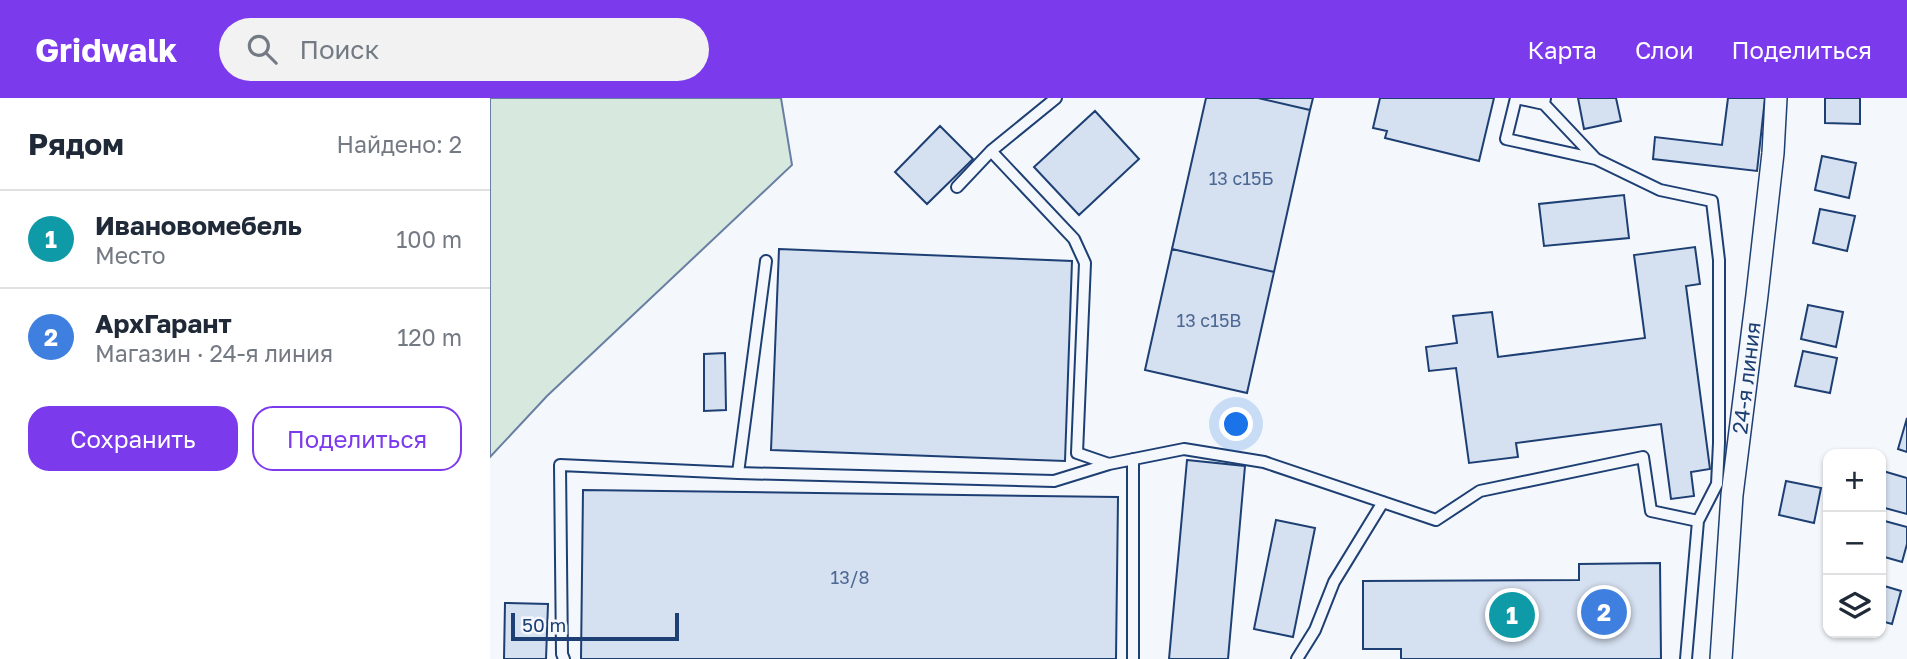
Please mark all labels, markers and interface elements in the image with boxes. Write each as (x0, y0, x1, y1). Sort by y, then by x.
search box (219, 18, 709, 81)
text: Gridwalk (35, 30, 177, 69)
icon: search (243, 30, 281, 68)
text: Поиск (299, 34, 379, 65)
text: Карта (1527, 35, 1597, 64)
text: Слои (1635, 35, 1694, 64)
text: Поделиться (1732, 35, 1872, 64)
text: Рядом (28, 126, 124, 162)
text: Найдено: 2 (336, 130, 462, 158)
house number: 13 с15Б (1209, 167, 1273, 189)
text: Ивановомебель (95, 210, 302, 241)
text: 1 (45, 225, 57, 253)
text: 100 m (396, 225, 462, 253)
text: Место (95, 241, 166, 269)
text: АрхГарант (95, 308, 232, 339)
house number: 13 с15В (1177, 309, 1241, 331)
street label: 24-я линия (1726, 320, 1766, 435)
text: 2 (44, 323, 58, 351)
text: 120 m (397, 323, 462, 351)
text: Магазин · 24-я линия (95, 339, 333, 367)
button: Сохранить (28, 406, 238, 471)
button: Поделиться (252, 406, 462, 471)
your location (1219, 407, 1253, 441)
map controls (1823, 449, 1886, 638)
button: + (1823, 449, 1886, 512)
button: − (1823, 512, 1886, 575)
house number: 13/8 (831, 566, 869, 588)
button: layers (1823, 575, 1886, 638)
pin: 2 (1581, 586, 1627, 638)
pin: 1 (1489, 589, 1535, 641)
scale bar (511, 610, 679, 642)
text: 50 m (522, 613, 566, 636)

